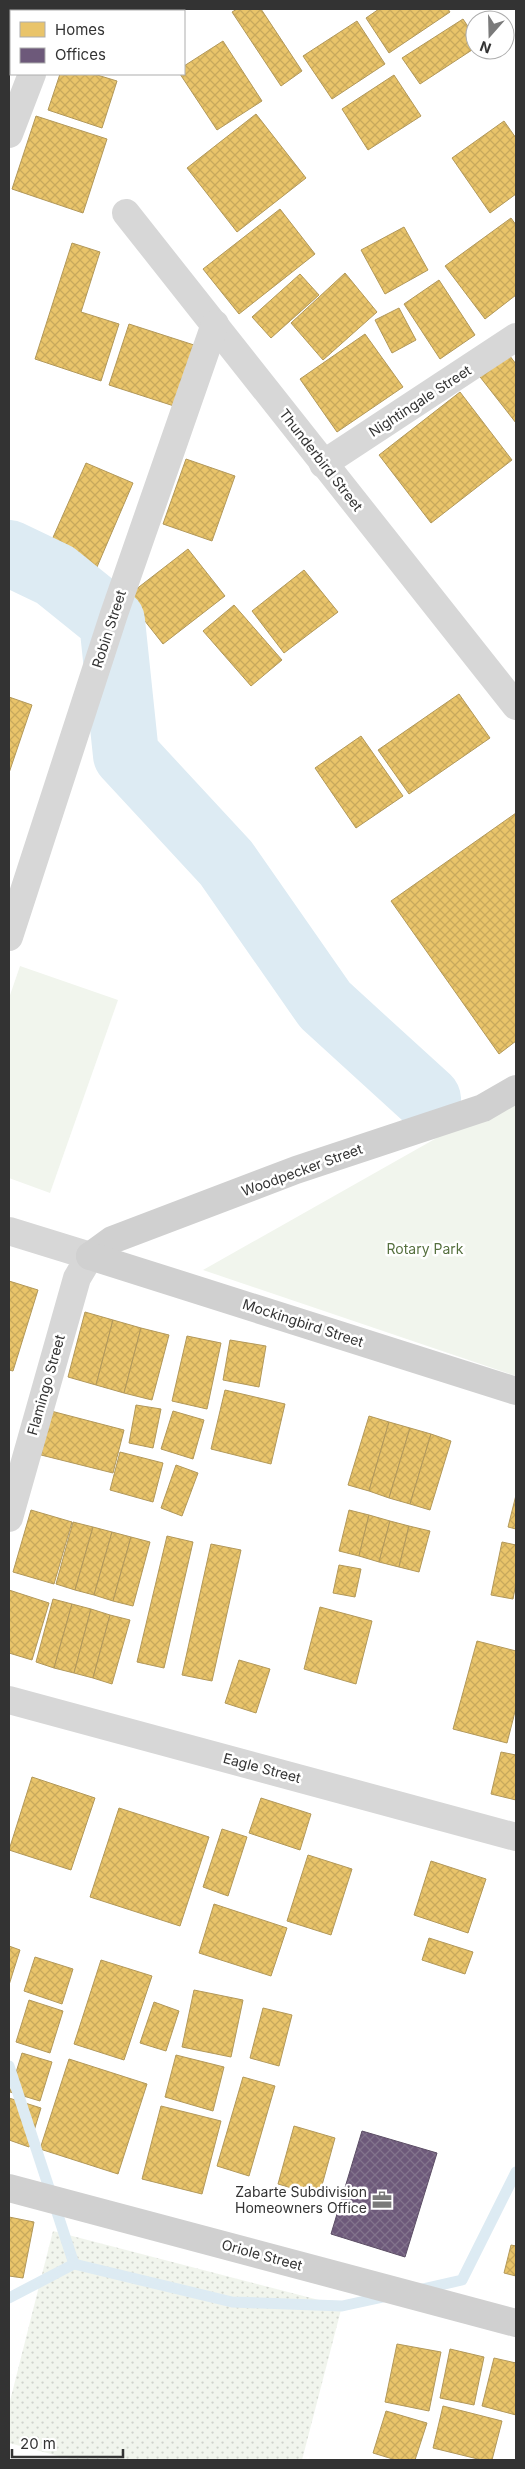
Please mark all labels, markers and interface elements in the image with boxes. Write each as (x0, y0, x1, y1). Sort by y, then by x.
legend (10, 10, 185, 75)
north arrow (465, 10, 515, 60)
text: Homes (55, 20, 105, 39)
text: N (477, 38, 493, 57)
text: Offices (55, 45, 106, 64)
street label: Nightingale Street (365, 361, 474, 440)
street label: Thunderbird Street (276, 405, 367, 515)
street label: Robin Street (88, 587, 129, 670)
street label: Woodpecker Street (239, 1140, 365, 1199)
park label: Rotary Park (387, 1240, 464, 1257)
street label: Mockingbird Street (241, 1295, 366, 1350)
street label: Flamingo Street (23, 1332, 68, 1437)
street label: Eagle Street (221, 1749, 303, 1786)
place label: Zabarte Subdivision Homeowners Office (235, 2183, 367, 2216)
office icon: Zabarte Subdivision Homeowners Office (371, 2189, 393, 2211)
street label: Oriole Street (220, 2236, 305, 2274)
scale bar (12, 2426, 124, 2458)
text: 20 m (20, 2434, 56, 2453)

